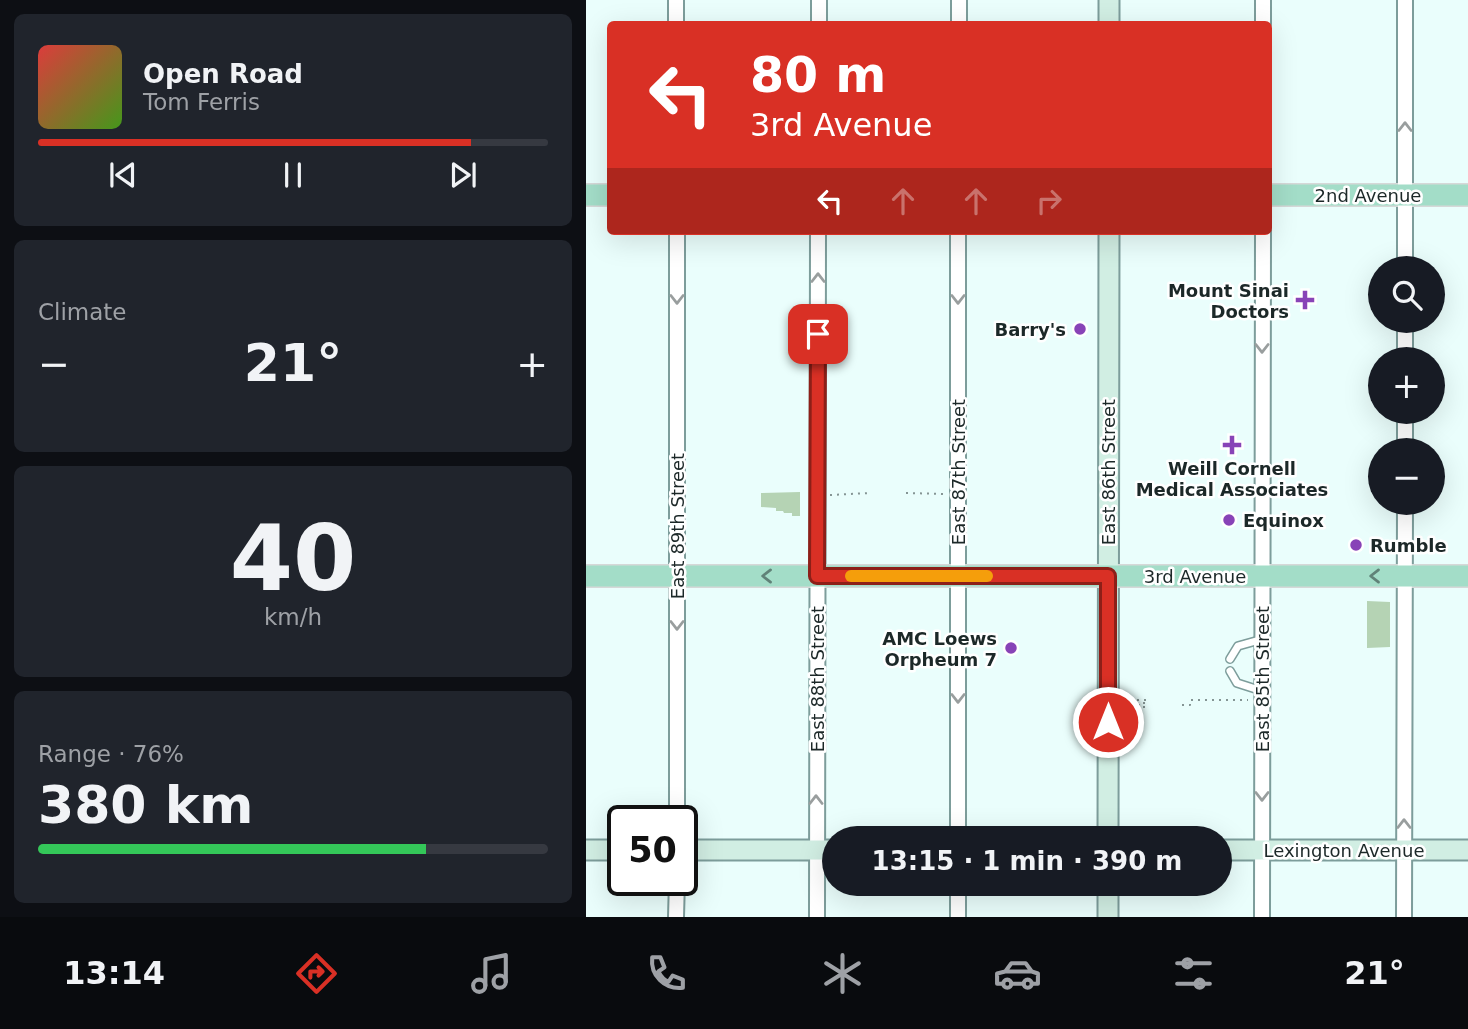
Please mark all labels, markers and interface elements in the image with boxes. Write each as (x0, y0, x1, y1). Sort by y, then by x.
text: 80 m (750, 47, 886, 104)
icon: left (635, 49, 726, 140)
text: Open Road (143, 59, 303, 89)
text: Tom Ferris (143, 89, 260, 115)
text: 3rd Avenue (750, 106, 932, 144)
one-way arrow (1397, 121, 1413, 131)
icon: previous (104, 156, 142, 194)
icon: pause (274, 156, 312, 194)
icon: next (444, 156, 482, 194)
icon: left (811, 182, 849, 220)
icon: ahead (884, 182, 922, 220)
icon: ahead (957, 182, 995, 220)
icon: right (1030, 182, 1068, 220)
street label: 2nd Avenue (1315, 185, 1421, 206)
map controls (1368, 256, 1445, 515)
button: search (1368, 256, 1445, 333)
one-way arrow (810, 273, 826, 283)
place label: Mount Sinai Doctors (1168, 280, 1289, 322)
marker: Mount Sinai Doctors (1295, 290, 1315, 310)
one-way arrow (669, 294, 685, 305)
one-way arrow (950, 294, 966, 305)
text: Climate (38, 299, 127, 325)
pin (788, 304, 848, 364)
icon: arrive (799, 315, 837, 353)
place label: Barry's (994, 319, 1066, 340)
marker: Barry's (1072, 321, 1088, 337)
text: 21° (244, 333, 342, 393)
text: − (38, 342, 70, 386)
text: + (516, 342, 548, 386)
one-way arrow (1254, 343, 1270, 354)
button: + (1368, 347, 1445, 424)
street label: East 87th Street (948, 399, 969, 545)
street label: East 86th Street (1098, 399, 1119, 545)
marker: Weill Cornell Medical Associates (1222, 435, 1242, 455)
button: − (1368, 438, 1445, 515)
street label: East 89th Street (667, 453, 688, 599)
place label: Weill Cornell Medical Associates (1136, 458, 1328, 500)
text: 40 (230, 506, 356, 611)
place label: Equinox (1243, 510, 1324, 531)
marker: Equinox (1221, 512, 1237, 528)
place label: Rumble (1370, 535, 1447, 556)
marker: Rumble (1348, 537, 1364, 553)
street label: 3rd Avenue (1144, 566, 1246, 587)
one-way arrow (761, 568, 772, 584)
one-way arrow (1369, 568, 1380, 584)
text: km/h (264, 604, 322, 630)
street label: East 88th Street (807, 606, 828, 752)
street label: East 85th Street (1252, 606, 1273, 752)
one-way arrow (669, 620, 685, 630)
place label: AMC Loews Orpheum 7 (882, 628, 997, 670)
marker: AMC Loews Orpheum 7 (1003, 640, 1019, 656)
position arrow (1071, 685, 1145, 759)
one-way arrow (950, 693, 966, 704)
text: Range · 76% (38, 741, 184, 767)
text: 380 km (38, 775, 253, 835)
one-way arrow (1254, 791, 1270, 802)
one-way arrow (808, 794, 824, 805)
speed limit sign: 50 (607, 805, 698, 896)
one-way arrow (1396, 819, 1412, 829)
street label: Lexington Avenue (1263, 840, 1425, 861)
text: 13:15 · 1 min · 390 m (872, 846, 1182, 876)
icon: directions (292, 949, 341, 998)
icon: music (467, 949, 516, 998)
icon: phone (642, 949, 691, 998)
icon: climate (818, 949, 867, 998)
icon: car (993, 949, 1042, 998)
icon: filters (1169, 949, 1218, 998)
text: 13:14 (63, 954, 165, 992)
text: 21° (1344, 954, 1405, 992)

